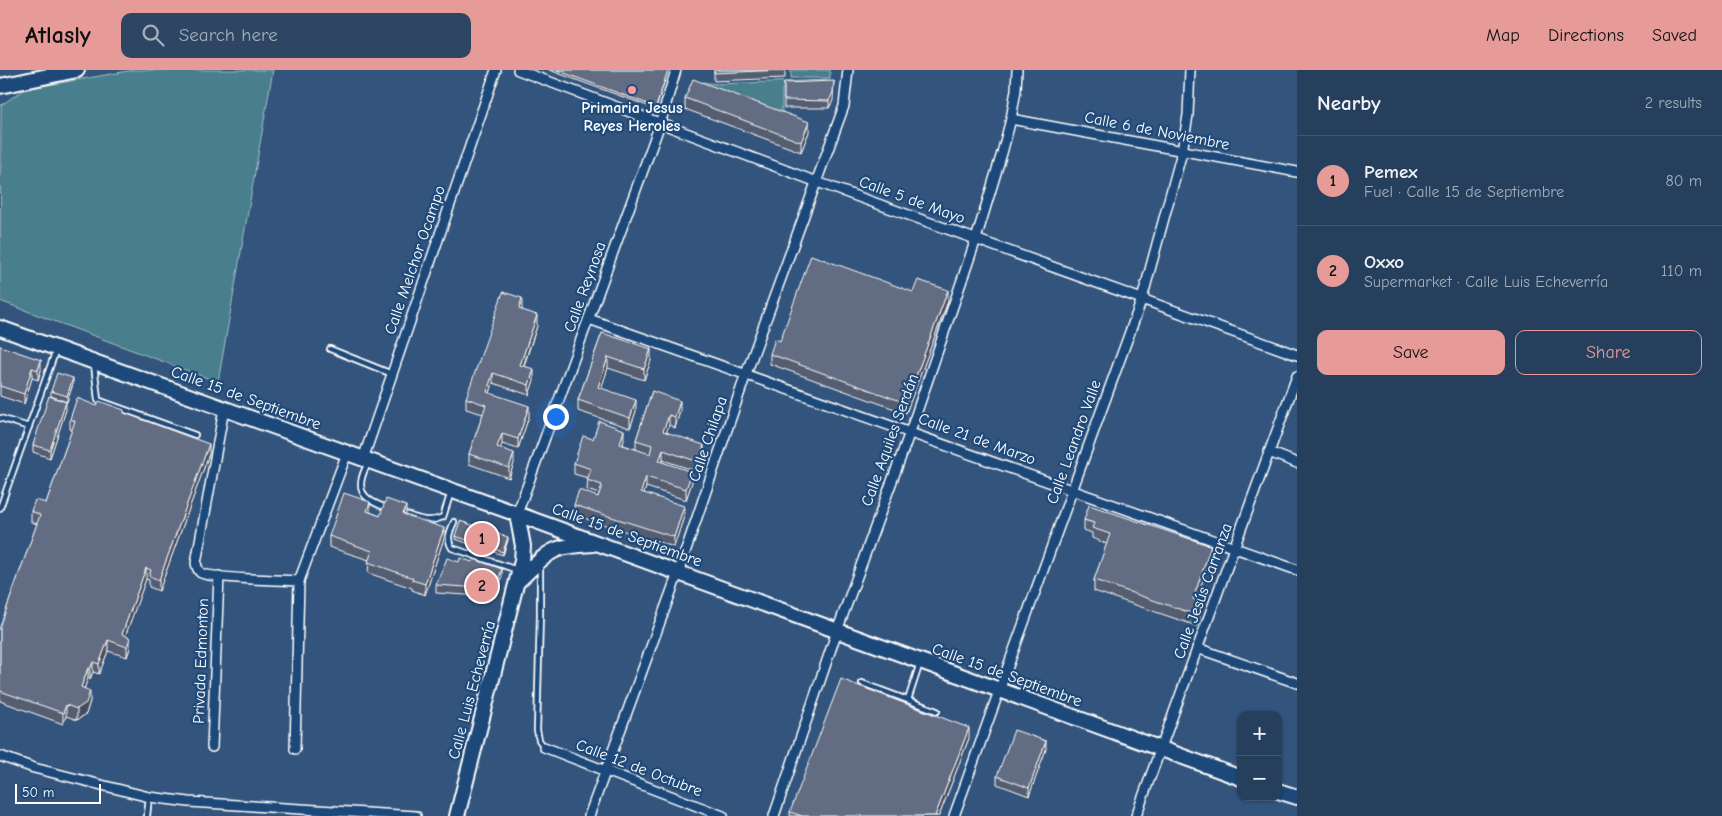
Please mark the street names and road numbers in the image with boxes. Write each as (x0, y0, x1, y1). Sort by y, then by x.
street label: Calle 6 de Noviembre (1083, 108, 1231, 154)
street label: Calle 5 de Mayo (857, 172, 967, 228)
street label: Calle Melchor Ocampo (381, 183, 449, 337)
street label: Calle Reynosa (560, 239, 610, 335)
street label: Calle 15 de Septiembre (169, 363, 323, 433)
street label: Calle Aquiles Serdán (858, 371, 922, 509)
street label: Calle Leandro Valle (1043, 378, 1105, 506)
street label: Calle Chilapa (685, 394, 731, 484)
street label: Calle 21 de Marzo (916, 409, 1038, 469)
street label: Calle 15 de Septiembre (550, 500, 704, 570)
street label: Calle Jesús Carranza (1170, 521, 1236, 661)
street label: Privada Edmonton (190, 598, 212, 724)
street label: Calle Luis Echeverría (445, 619, 499, 761)
street label: Calle 15 de Septiembre (930, 640, 1084, 710)
street label: Calle 12 de Octubre (573, 736, 705, 800)

